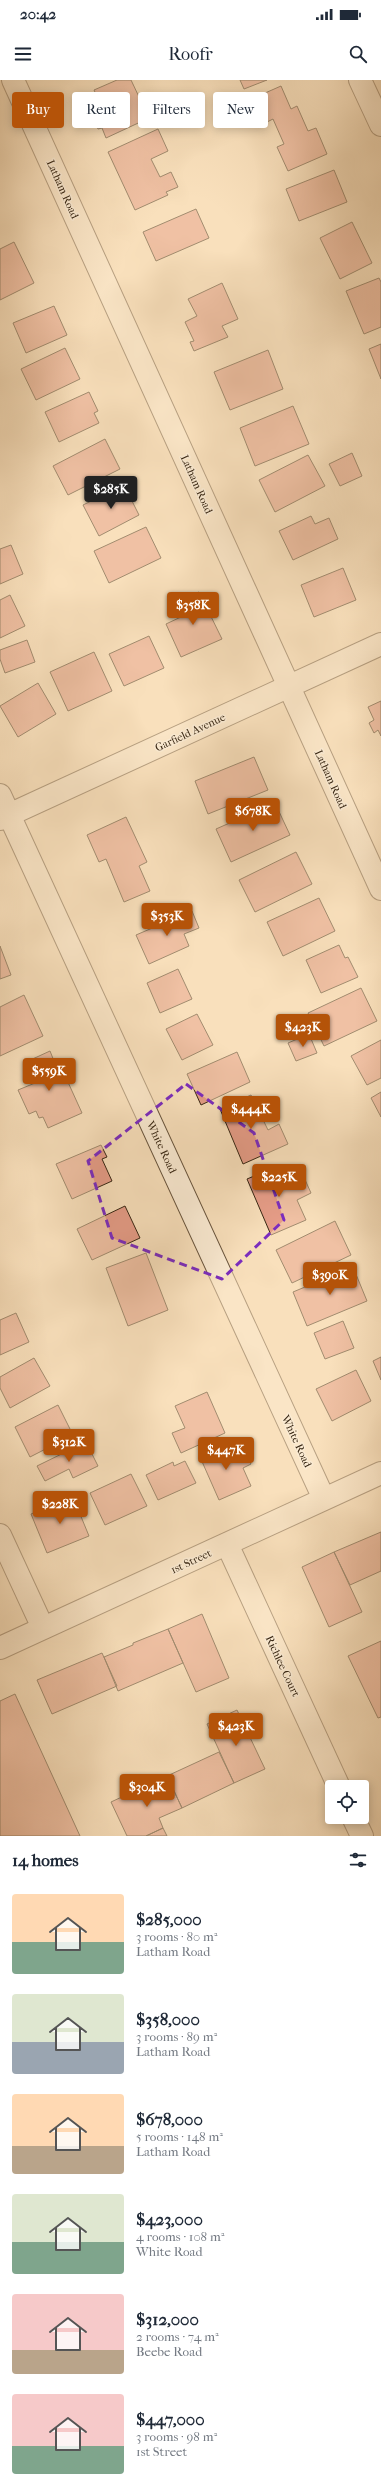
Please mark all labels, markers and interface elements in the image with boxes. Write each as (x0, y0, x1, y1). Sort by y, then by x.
text: 20:42 (20, 5, 56, 23)
icon: menu (12, 43, 34, 65)
icon: search (347, 43, 369, 65)
text: Roofr (168, 44, 213, 65)
chip: Buy (12, 92, 64, 128)
chip: Rent (72, 92, 130, 128)
chip: Filters (138, 92, 205, 128)
chip: New (213, 92, 268, 128)
street label: Latham Road (44, 158, 82, 222)
street label: Latham Road (178, 453, 216, 517)
pin: $285K (83, 476, 139, 510)
text: $285K (93, 481, 129, 496)
pin: $358K (165, 592, 221, 626)
text: $358K (176, 597, 210, 612)
street label: Garfield Avenue (153, 710, 228, 754)
street label: Latham Road (312, 748, 350, 812)
pin: $678K (225, 798, 281, 832)
text: $678K (235, 803, 271, 818)
pin: $353K (139, 903, 195, 937)
text: $353K (151, 908, 183, 923)
pin: $423K (275, 1014, 331, 1048)
text: $423K (285, 1019, 321, 1034)
pin: $559K (21, 1058, 77, 1092)
text: $559K (32, 1063, 66, 1078)
pin: $444K (223, 1096, 279, 1130)
text: $444K (231, 1101, 271, 1116)
street label: White Road (143, 1118, 180, 1176)
pin: $225K (251, 1164, 307, 1198)
text: $225K (261, 1169, 297, 1184)
pin: $390K (302, 1262, 358, 1296)
text: $390K (312, 1267, 348, 1282)
street label: White Road (278, 1412, 315, 1470)
pin: $312K (41, 1429, 97, 1463)
text: $312K (52, 1434, 86, 1449)
pin: $447K (198, 1437, 254, 1471)
text: $447K (207, 1442, 245, 1457)
pin: $228K (32, 1491, 88, 1525)
text: $228K (42, 1496, 78, 1511)
street label: 1st Street (169, 1546, 214, 1576)
street label: Richlee Court (263, 1634, 302, 1699)
pin: $423K (208, 1713, 264, 1747)
text: $423K (218, 1718, 254, 1733)
pin: $304K (119, 1774, 175, 1808)
text: $304K (129, 1779, 165, 1794)
map controls (325, 1780, 369, 1824)
button: locate (325, 1780, 369, 1824)
icon: filters (347, 1849, 369, 1871)
text: 14 homes (12, 1850, 79, 1870)
text: $285,000 (136, 1909, 202, 1929)
icon: home (44, 1910, 92, 1958)
text: 3 rooms · 80 m² (136, 1929, 217, 1944)
text: Latham Road (136, 1944, 210, 1959)
text: $358,000 (136, 2009, 200, 2029)
icon: home (44, 2010, 92, 2058)
text: 3 rooms · 89 m² (136, 2029, 217, 2044)
text: Latham Road (136, 2044, 210, 2059)
text: $678,000 (136, 2109, 203, 2129)
icon: home (44, 2110, 92, 2158)
text: 5 rooms · 148 m² (136, 2129, 223, 2144)
text: Latham Road (136, 2144, 210, 2159)
text: $423,000 (136, 2209, 203, 2229)
icon: home (44, 2210, 92, 2258)
text: 4 rooms · 108 m² (136, 2229, 224, 2244)
text: White Road (136, 2244, 203, 2259)
text: $312,000 (136, 2309, 199, 2329)
icon: home (44, 2310, 92, 2358)
text: 2 rooms · 74 m² (136, 2329, 219, 2344)
text: Beebe Road (136, 2344, 202, 2359)
text: $447,000 (136, 2409, 205, 2429)
icon: home (44, 2410, 92, 2458)
text: 3 rooms · 98 m² (136, 2429, 217, 2444)
text: 1st Street (136, 2444, 187, 2459)

